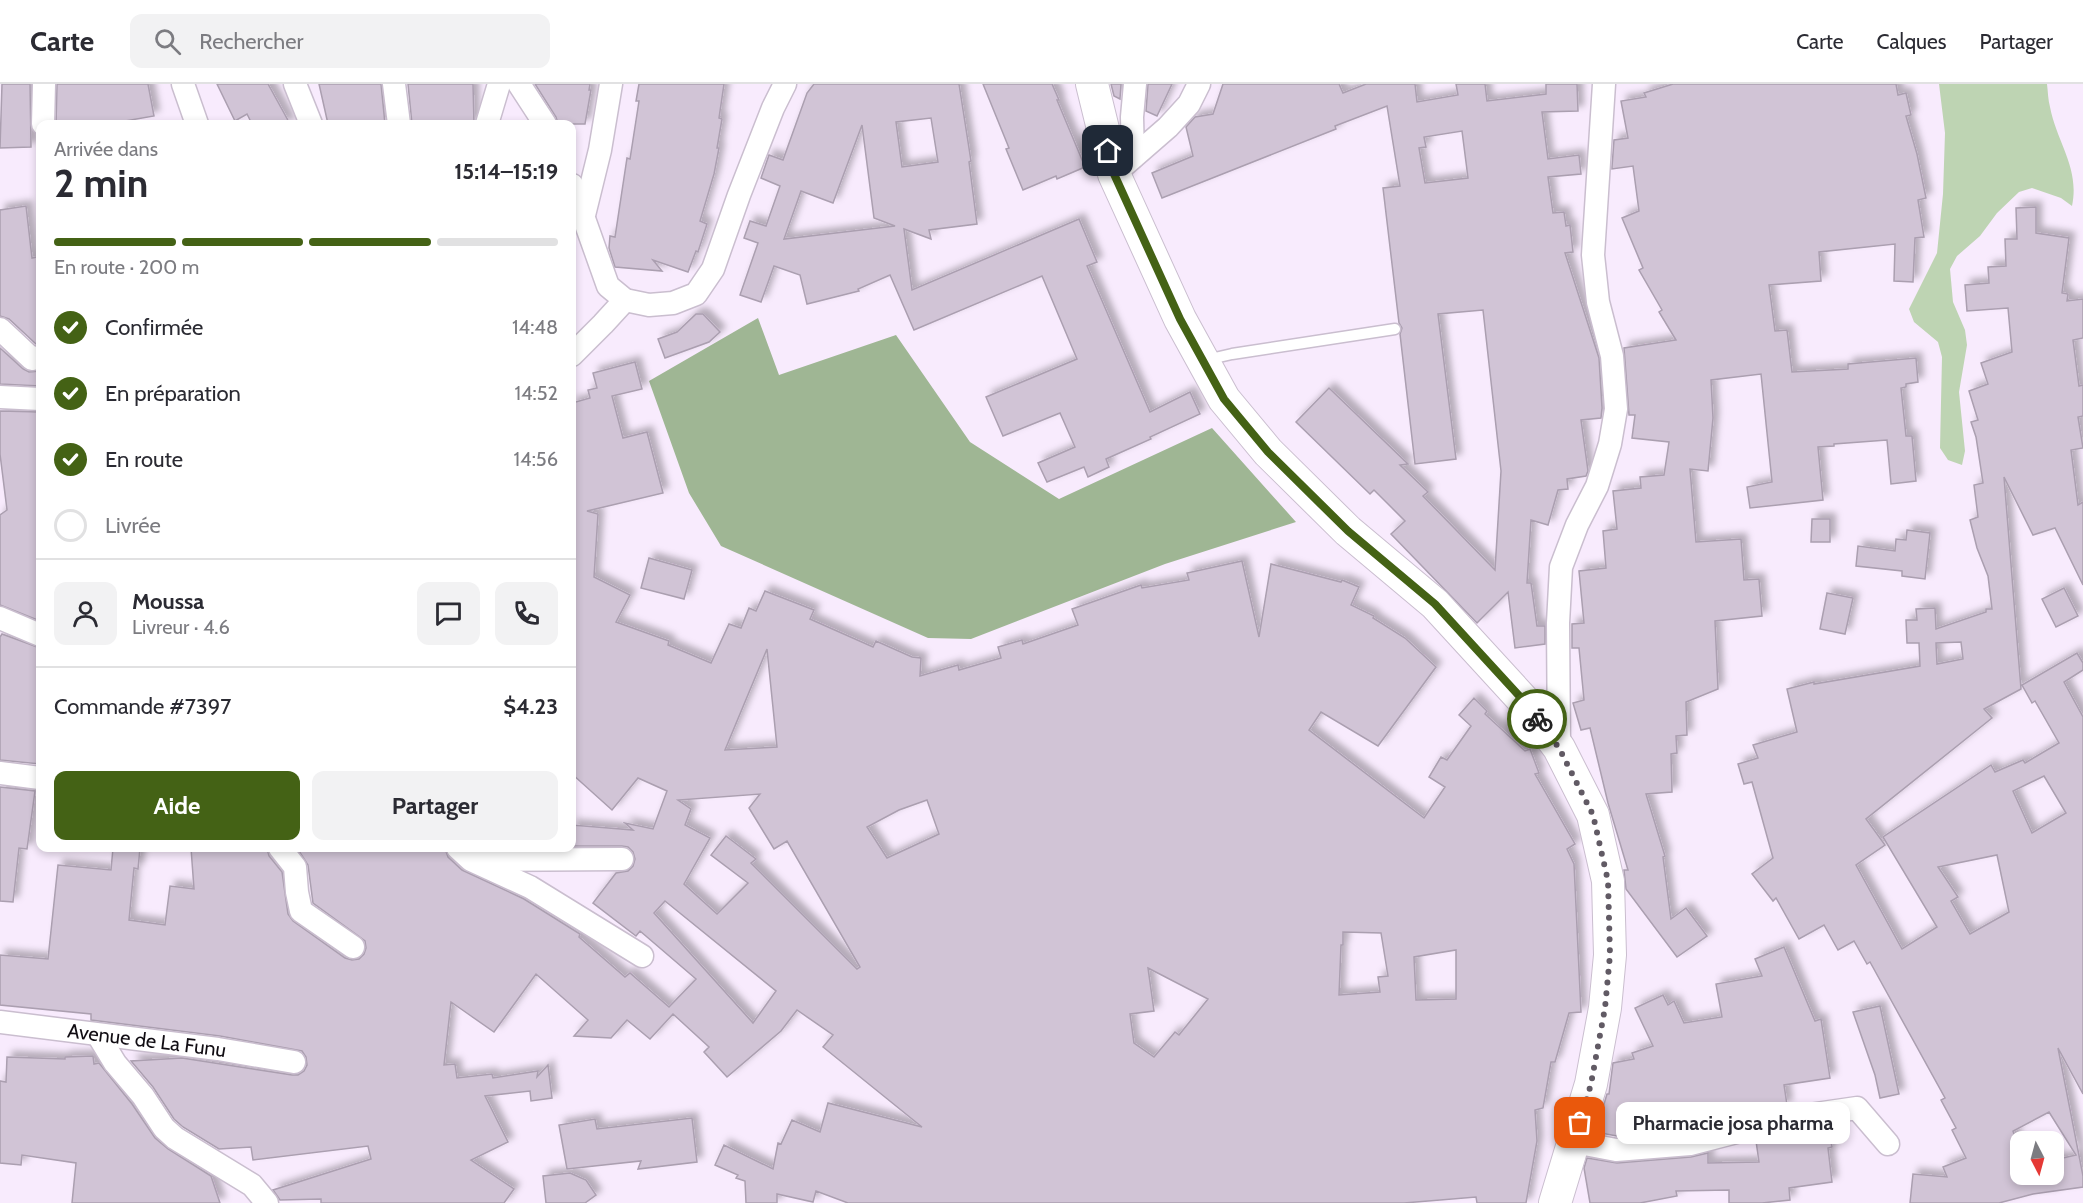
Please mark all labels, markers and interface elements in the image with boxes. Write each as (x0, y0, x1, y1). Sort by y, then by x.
search box (130, 14, 550, 68)
text: Carte (30, 24, 94, 58)
icon: search (151, 25, 184, 58)
text: Rechercher (199, 28, 303, 55)
text: Carte (1796, 29, 1844, 54)
text: Calques (1877, 29, 1947, 54)
text: Partager (1980, 29, 2053, 54)
pin (1082, 125, 1133, 176)
icon: home (1091, 134, 1124, 167)
text: Arrivée dans (54, 137, 158, 161)
text: 15:14–15:19 (454, 158, 558, 185)
text: 2 min (54, 159, 148, 207)
text: En route · 200 m (54, 255, 199, 279)
icon: check (54, 311, 87, 344)
text: Confirmée (105, 314, 203, 341)
text: 14:48 (512, 315, 558, 339)
icon: check (54, 377, 87, 410)
text: En préparation (105, 380, 241, 407)
text: 14:52 (514, 381, 558, 405)
icon: check (54, 443, 87, 476)
text: En route (105, 446, 183, 473)
text: 14:56 (514, 447, 558, 471)
text: Livrée (105, 512, 161, 539)
button: person (54, 582, 117, 645)
button: chat (417, 582, 480, 645)
button: phone (495, 582, 558, 645)
text: Moussa (132, 588, 204, 615)
text: Livreur · 4.6 (132, 615, 230, 639)
courier (1507, 689, 1567, 749)
text: Commande #7397 (54, 693, 231, 720)
text: $4.23 (503, 693, 558, 720)
icon: bike (1521, 703, 1554, 736)
button: Aide (54, 771, 300, 840)
button: Partager (312, 771, 558, 840)
street label: Avenue de La Funu (66, 1018, 228, 1062)
pin (1554, 1097, 1605, 1148)
callout: Pharmacie josa pharma (1616, 1102, 1850, 1144)
icon: bag (1563, 1106, 1596, 1139)
text: Pharmacie josa pharma (1633, 1111, 1833, 1135)
north arrow (2010, 1131, 2064, 1185)
map controls (2010, 1131, 2064, 1185)

